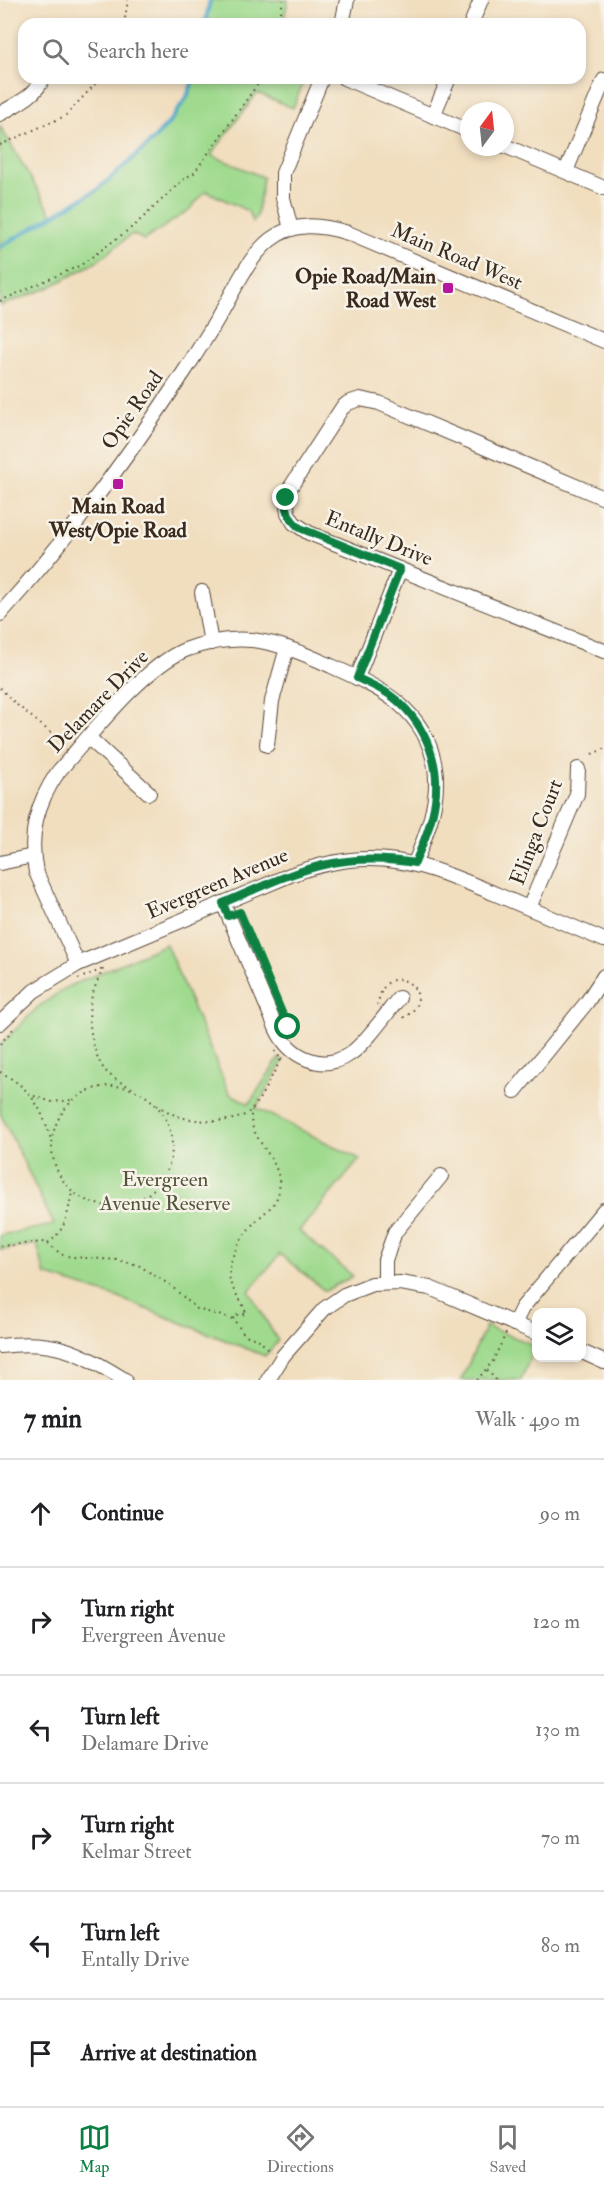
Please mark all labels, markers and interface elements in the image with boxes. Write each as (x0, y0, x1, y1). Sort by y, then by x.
search box (18, 18, 586, 84)
icon: search (39, 35, 72, 68)
text: Search here (87, 37, 189, 65)
north arrow (460, 102, 514, 156)
street label: Main Road West (387, 217, 527, 296)
place label: Opie Road/Main Road West (295, 263, 436, 314)
marker: Opie Road/Main Road West (441, 281, 455, 295)
street label: Opie Road (95, 365, 170, 455)
marker: Main Road West/Opie Road (111, 477, 125, 491)
route end (272, 484, 298, 510)
place label: Main Road West/Opie Road (48, 493, 188, 544)
street label: Entally Drive (321, 505, 437, 572)
street label: Delamare Drive (42, 644, 155, 759)
street label: Elinga Court (504, 775, 569, 889)
street label: Evergreen Avenue (142, 841, 293, 926)
route start (274, 1013, 300, 1039)
park label: Evergreen Avenue Reserve (99, 1166, 230, 1217)
map controls (532, 1308, 586, 1362)
button: layers (532, 1308, 586, 1362)
text: 7 min (24, 1403, 82, 1435)
text: Walk · 490 m (475, 1407, 580, 1432)
icon: ahead (24, 1497, 57, 1530)
text: Continue (81, 1499, 164, 1527)
text: 90 m (540, 1501, 580, 1526)
text: Turn right (81, 1595, 174, 1623)
icon: right (24, 1605, 57, 1638)
text: 120 m (533, 1609, 580, 1634)
text: Evergreen Avenue (81, 1623, 226, 1648)
text: Turn left (81, 1703, 160, 1731)
icon: left (24, 1713, 57, 1746)
text: 130 m (535, 1717, 580, 1742)
text: Delamare Drive (81, 1731, 209, 1756)
text: Turn right (81, 1811, 174, 1839)
icon: right (24, 1821, 57, 1854)
text: 70 m (541, 1825, 580, 1850)
text: Kelmar Street (81, 1839, 192, 1864)
text: Turn left (81, 1919, 160, 1947)
icon: left (24, 1929, 57, 1962)
text: 80 m (541, 1933, 580, 1958)
text: Entally Drive (81, 1947, 189, 1972)
icon: arrive (24, 2037, 57, 2070)
text: Arrive at destination (81, 2039, 257, 2067)
tab: Map (78, 2121, 111, 2177)
tab: Directions (267, 2121, 334, 2177)
tab: Saved (490, 2121, 526, 2177)

